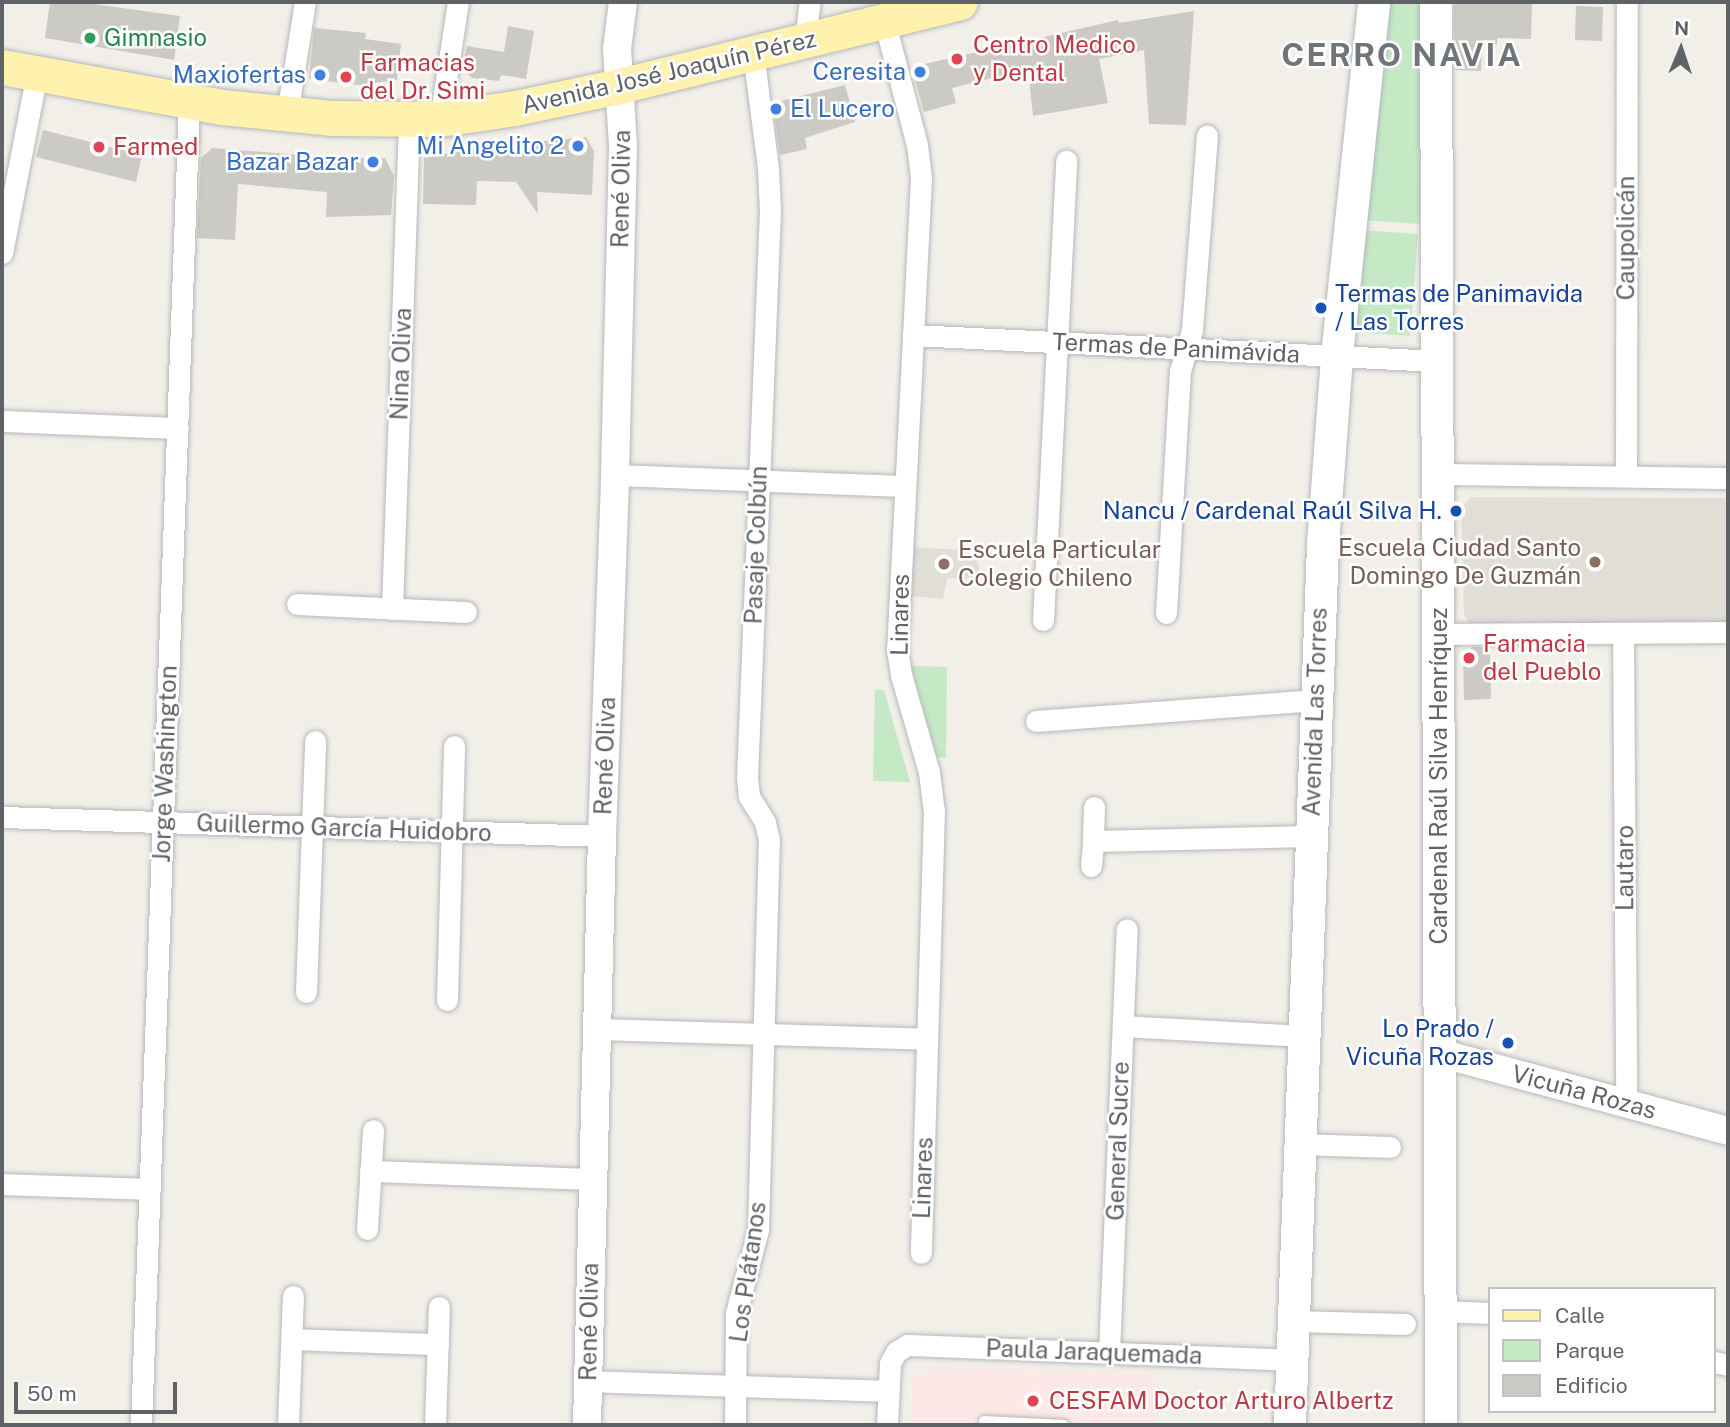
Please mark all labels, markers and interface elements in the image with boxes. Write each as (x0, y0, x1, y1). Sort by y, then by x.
north arrow (1646, 14, 1716, 84)
text: N (1674, 17, 1690, 39)
place label: Gimnasio (104, 24, 207, 52)
street label: Avenida José Joaquín Pérez (519, 24, 819, 120)
marker: Gimnasio (82, 30, 98, 46)
place label: Centro Medico y Dental (973, 31, 1136, 87)
district label: CERRO NAVIA (1283, 36, 1521, 74)
place label: Farmacias del Dr. Simi (360, 49, 485, 105)
marker: Centro Medico y Dental (947, 49, 967, 69)
place label: Ceresita (813, 58, 906, 86)
place label: Maxiofertas (173, 61, 306, 89)
marker: Ceresita (912, 64, 928, 80)
marker: Maxiofertas (312, 67, 328, 83)
marker: Farmacias del Dr. Simi (338, 69, 354, 85)
place label: El Lucero (790, 95, 895, 123)
marker: El Lucero (768, 101, 784, 117)
street label: René Oliva (606, 130, 636, 248)
place label: Mi Angelito 2 (416, 132, 564, 160)
place label: Farmed (113, 133, 198, 161)
marker: Mi Angelito 2 (570, 138, 586, 154)
marker: Farmed (91, 139, 107, 155)
place label: Bazar Bazar (226, 148, 359, 176)
marker: Bazar Bazar (365, 154, 381, 170)
street label: Caupolicán (1612, 176, 1640, 300)
place label: Termas de Panimavida / Las Torres (1335, 280, 1584, 336)
marker: Termas de Panimavida / Las Torres (1313, 300, 1329, 316)
street label: Nina Oliva (385, 307, 417, 421)
street label: Termas de Panimávida (1051, 327, 1301, 369)
street label: Pasaje Colbún (739, 465, 773, 625)
place label: Nancu / Cardenal Raúl Silva H. (1103, 497, 1442, 525)
marker: Nancu / Cardenal Raúl Silva H. (1448, 503, 1464, 519)
place label: Escuela Ciudad Santo Domingo De Guzmán (1338, 534, 1581, 590)
place label: Escuela Particular Colegio Chileno (958, 536, 1161, 592)
marker: Escuela Ciudad Santo Domingo De Guzmán (1587, 554, 1603, 570)
marker: Escuela Particular Colegio Chileno (936, 556, 952, 572)
street label: Linares (885, 574, 915, 656)
street label: Avenida Las Torres (1297, 607, 1333, 817)
street label: Cardenal Raúl Silva Henríquez (1425, 607, 1453, 945)
place label: Farmacia del Pueblo (1483, 630, 1601, 686)
marker: Farmacia del Pueblo (1461, 650, 1477, 666)
street label: Jorge Washington (147, 664, 183, 864)
street label: René Oliva (589, 696, 621, 816)
street label: Guillermo García Huidobro (196, 808, 492, 848)
street label: Lautaro (1611, 825, 1639, 911)
place label: Lo Prado / Vicuña Rozas (1346, 1015, 1494, 1071)
marker: Lo Prado / Vicuña Rozas (1500, 1035, 1516, 1051)
street label: Vicuña Rozas (1509, 1059, 1659, 1125)
street label: General Sucre (1101, 1061, 1135, 1221)
street label: Linares (907, 1137, 939, 1219)
street label: Los Plátanos (724, 1200, 772, 1344)
street label: René Oliva (574, 1263, 604, 1381)
legend (1488, 1287, 1716, 1413)
text: Calle (1555, 1303, 1605, 1328)
street label: Paula Jaraquemada (985, 1334, 1203, 1370)
text: Parque (1555, 1338, 1624, 1363)
scale bar (18, 1368, 180, 1412)
text: Edificio (1555, 1373, 1628, 1398)
text: 50 m (27, 1381, 77, 1406)
place label: CESFAM Doctor Arturo Albertz (1049, 1387, 1394, 1415)
marker: CESFAM Doctor Arturo Albertz (1023, 1391, 1043, 1411)

